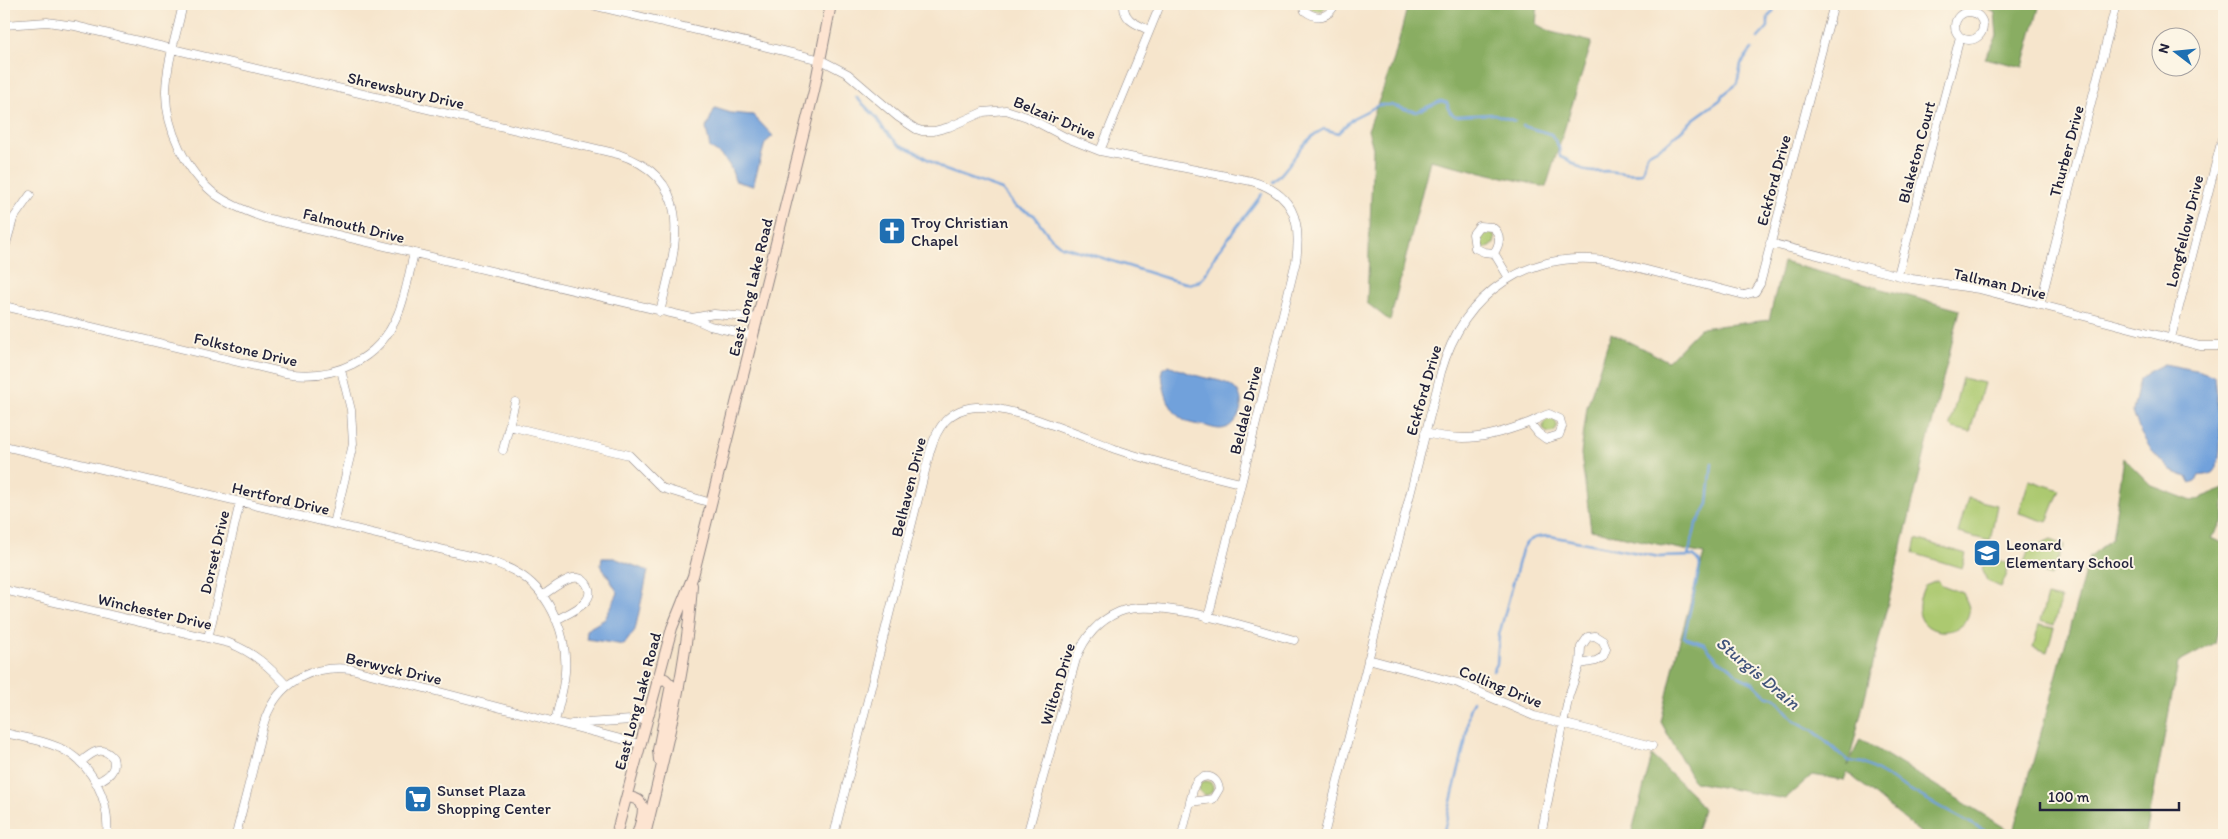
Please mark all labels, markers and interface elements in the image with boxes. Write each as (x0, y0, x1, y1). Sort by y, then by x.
north arrow (2150, 28, 2200, 78)
text: N (2155, 42, 2173, 55)
street label: Shrewsbury Drive (346, 68, 466, 113)
street label: Belzair Drive (1011, 92, 1099, 143)
street label: Blaketon Court (1894, 99, 1939, 205)
street label: Thurber Drive (2045, 103, 2088, 199)
street label: Eckford Drive (1752, 132, 1795, 228)
street label: Longfellow Drive (2161, 173, 2208, 289)
street label: Falmouth Drive (301, 204, 407, 247)
place label: Troy Christian Chapel (911, 213, 1008, 250)
street label: East Long Lake Road (724, 216, 777, 358)
church icon: Troy Christian Chapel (877, 216, 907, 246)
street label: Tallman Drive (1952, 264, 2048, 303)
street label: Folkstone Drive (192, 328, 300, 371)
street label: Eckford Drive (1401, 342, 1446, 438)
street label: Beldale Drive (1225, 364, 1266, 456)
street label: Belhaven Drive (887, 435, 930, 539)
street label: Hertford Drive (230, 478, 332, 519)
street label: Dorset Drive (196, 508, 233, 596)
place label: Leonard Elementary School (2006, 535, 2134, 572)
school or university icon: Leonard Elementary School (1972, 538, 2002, 568)
street label: Winchester Drive (96, 589, 214, 634)
street label: East Long Lake Road (610, 630, 665, 772)
water label: Sturgis Drain (1712, 632, 1805, 715)
street label: Wilton Drive (1036, 641, 1079, 728)
street label: Berwyck Drive (344, 648, 444, 689)
street label: Colling Drive (1456, 661, 1545, 712)
scale bar (2040, 779, 2179, 811)
place label: Sunset Plaza Shopping Center (437, 781, 551, 818)
supermarket icon: Sunset Plaza Shopping Center (403, 784, 433, 814)
text: 100 m (2048, 788, 2090, 806)

